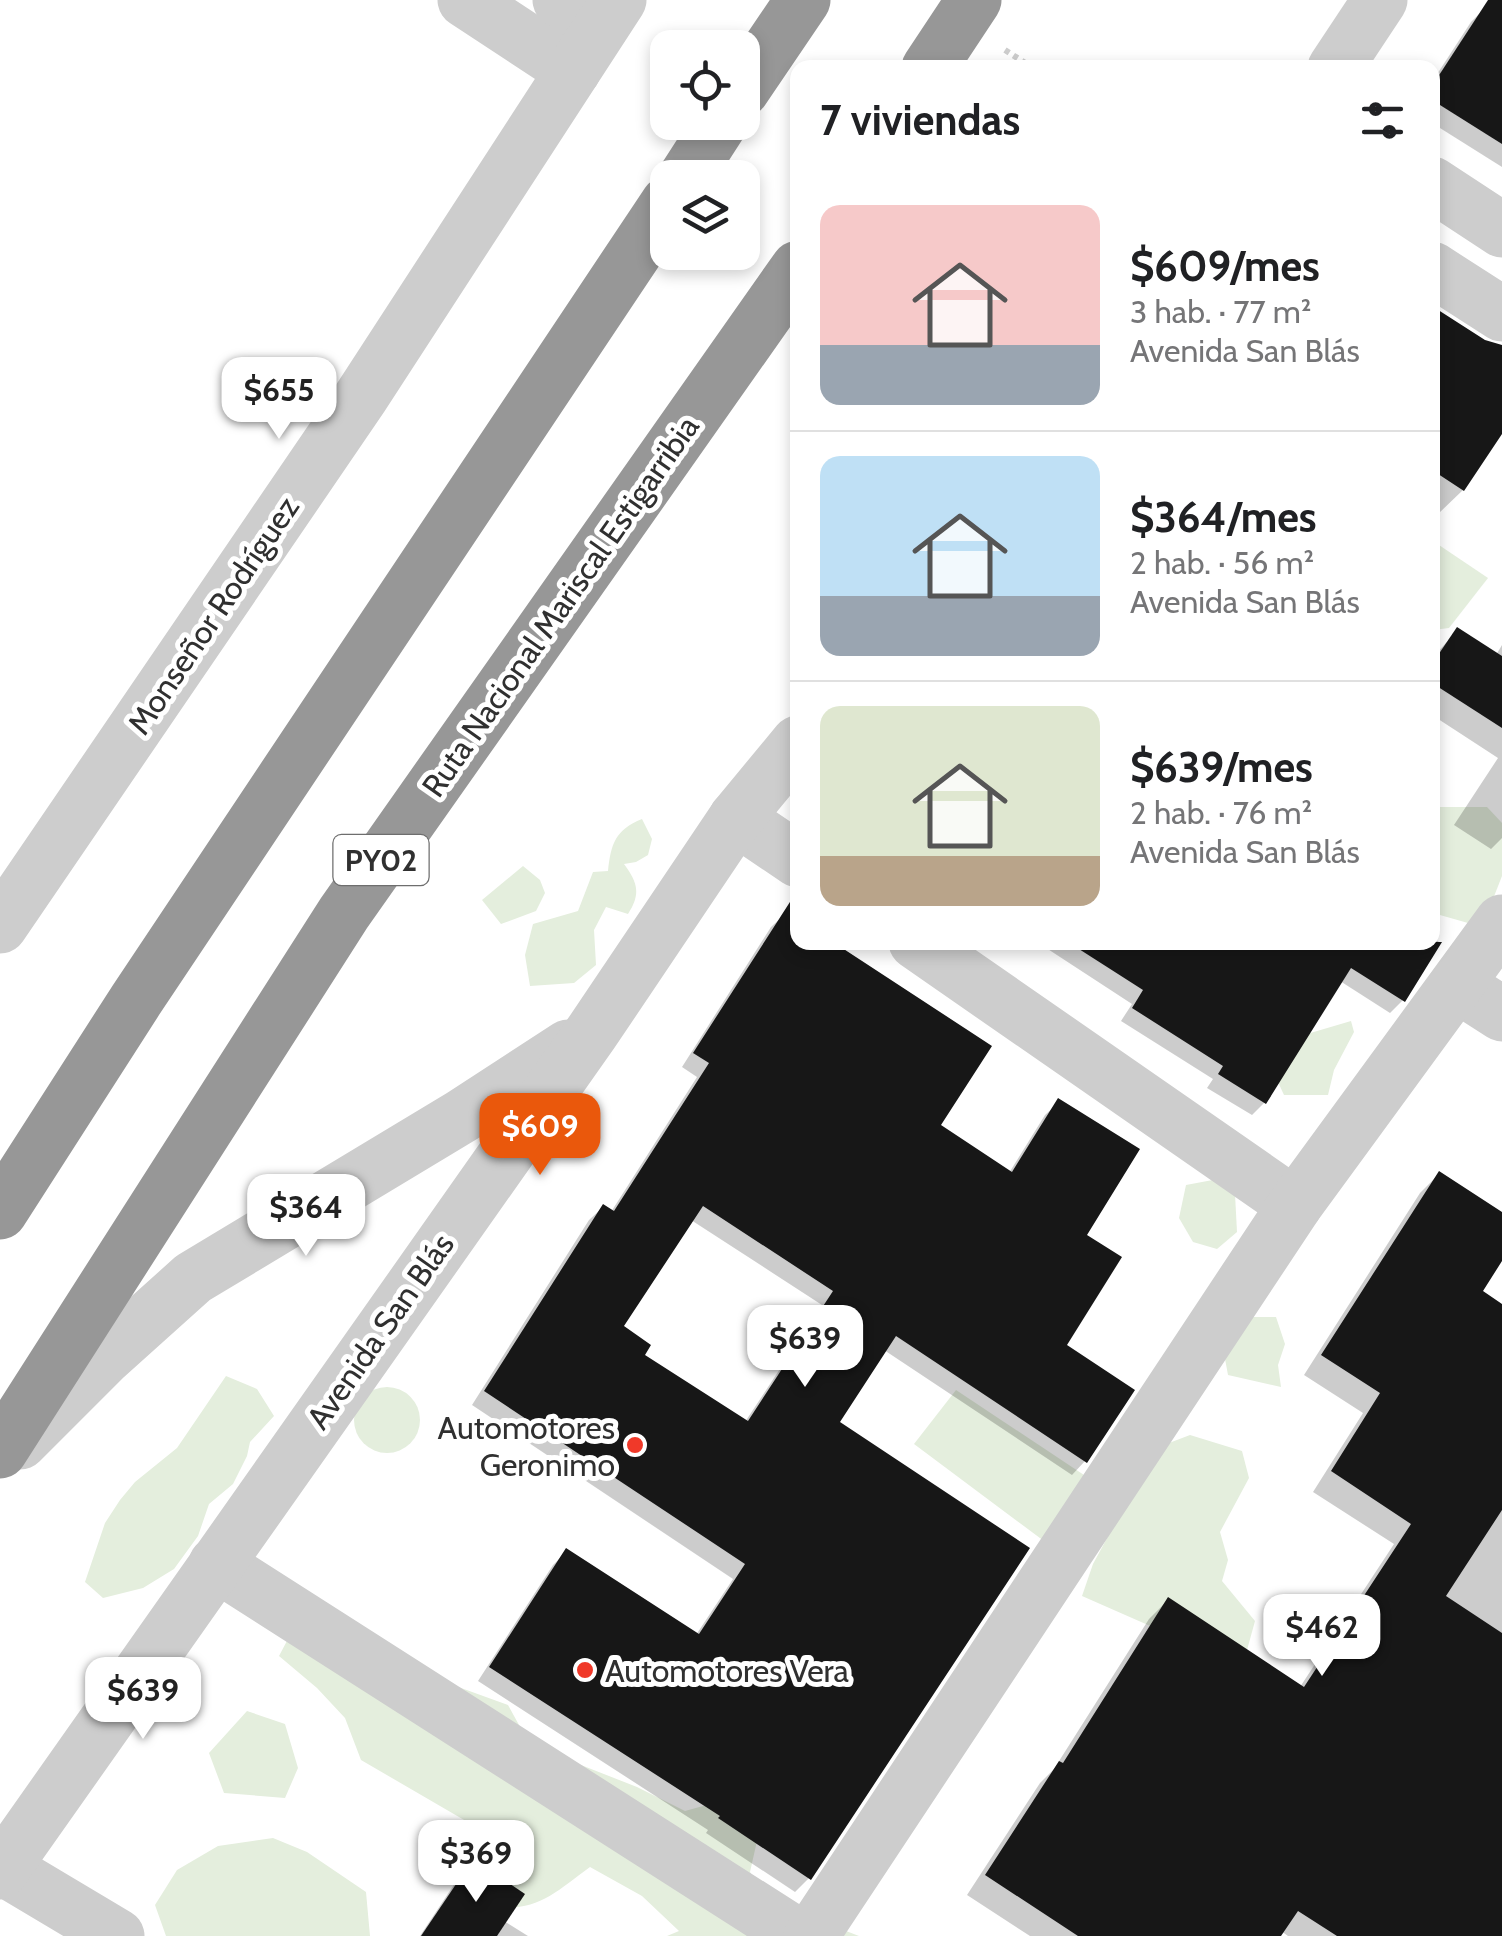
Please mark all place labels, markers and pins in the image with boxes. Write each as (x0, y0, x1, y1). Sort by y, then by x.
pin: $655 (220, 357, 338, 442)
pin: $609 (481, 1093, 599, 1178)
pin: $364 (247, 1174, 365, 1259)
pin: $639 (746, 1305, 864, 1390)
place label: Automotores Geronimo (438, 1408, 615, 1484)
marker: Automotores Geronimo (624, 1434, 646, 1456)
pin: $462 (1263, 1594, 1381, 1679)
place label: Automotores Vera (605, 1651, 849, 1690)
pin: $639 (84, 1657, 202, 1742)
marker: Automotores Vera (574, 1659, 596, 1681)
pin: $369 (417, 1820, 535, 1905)

